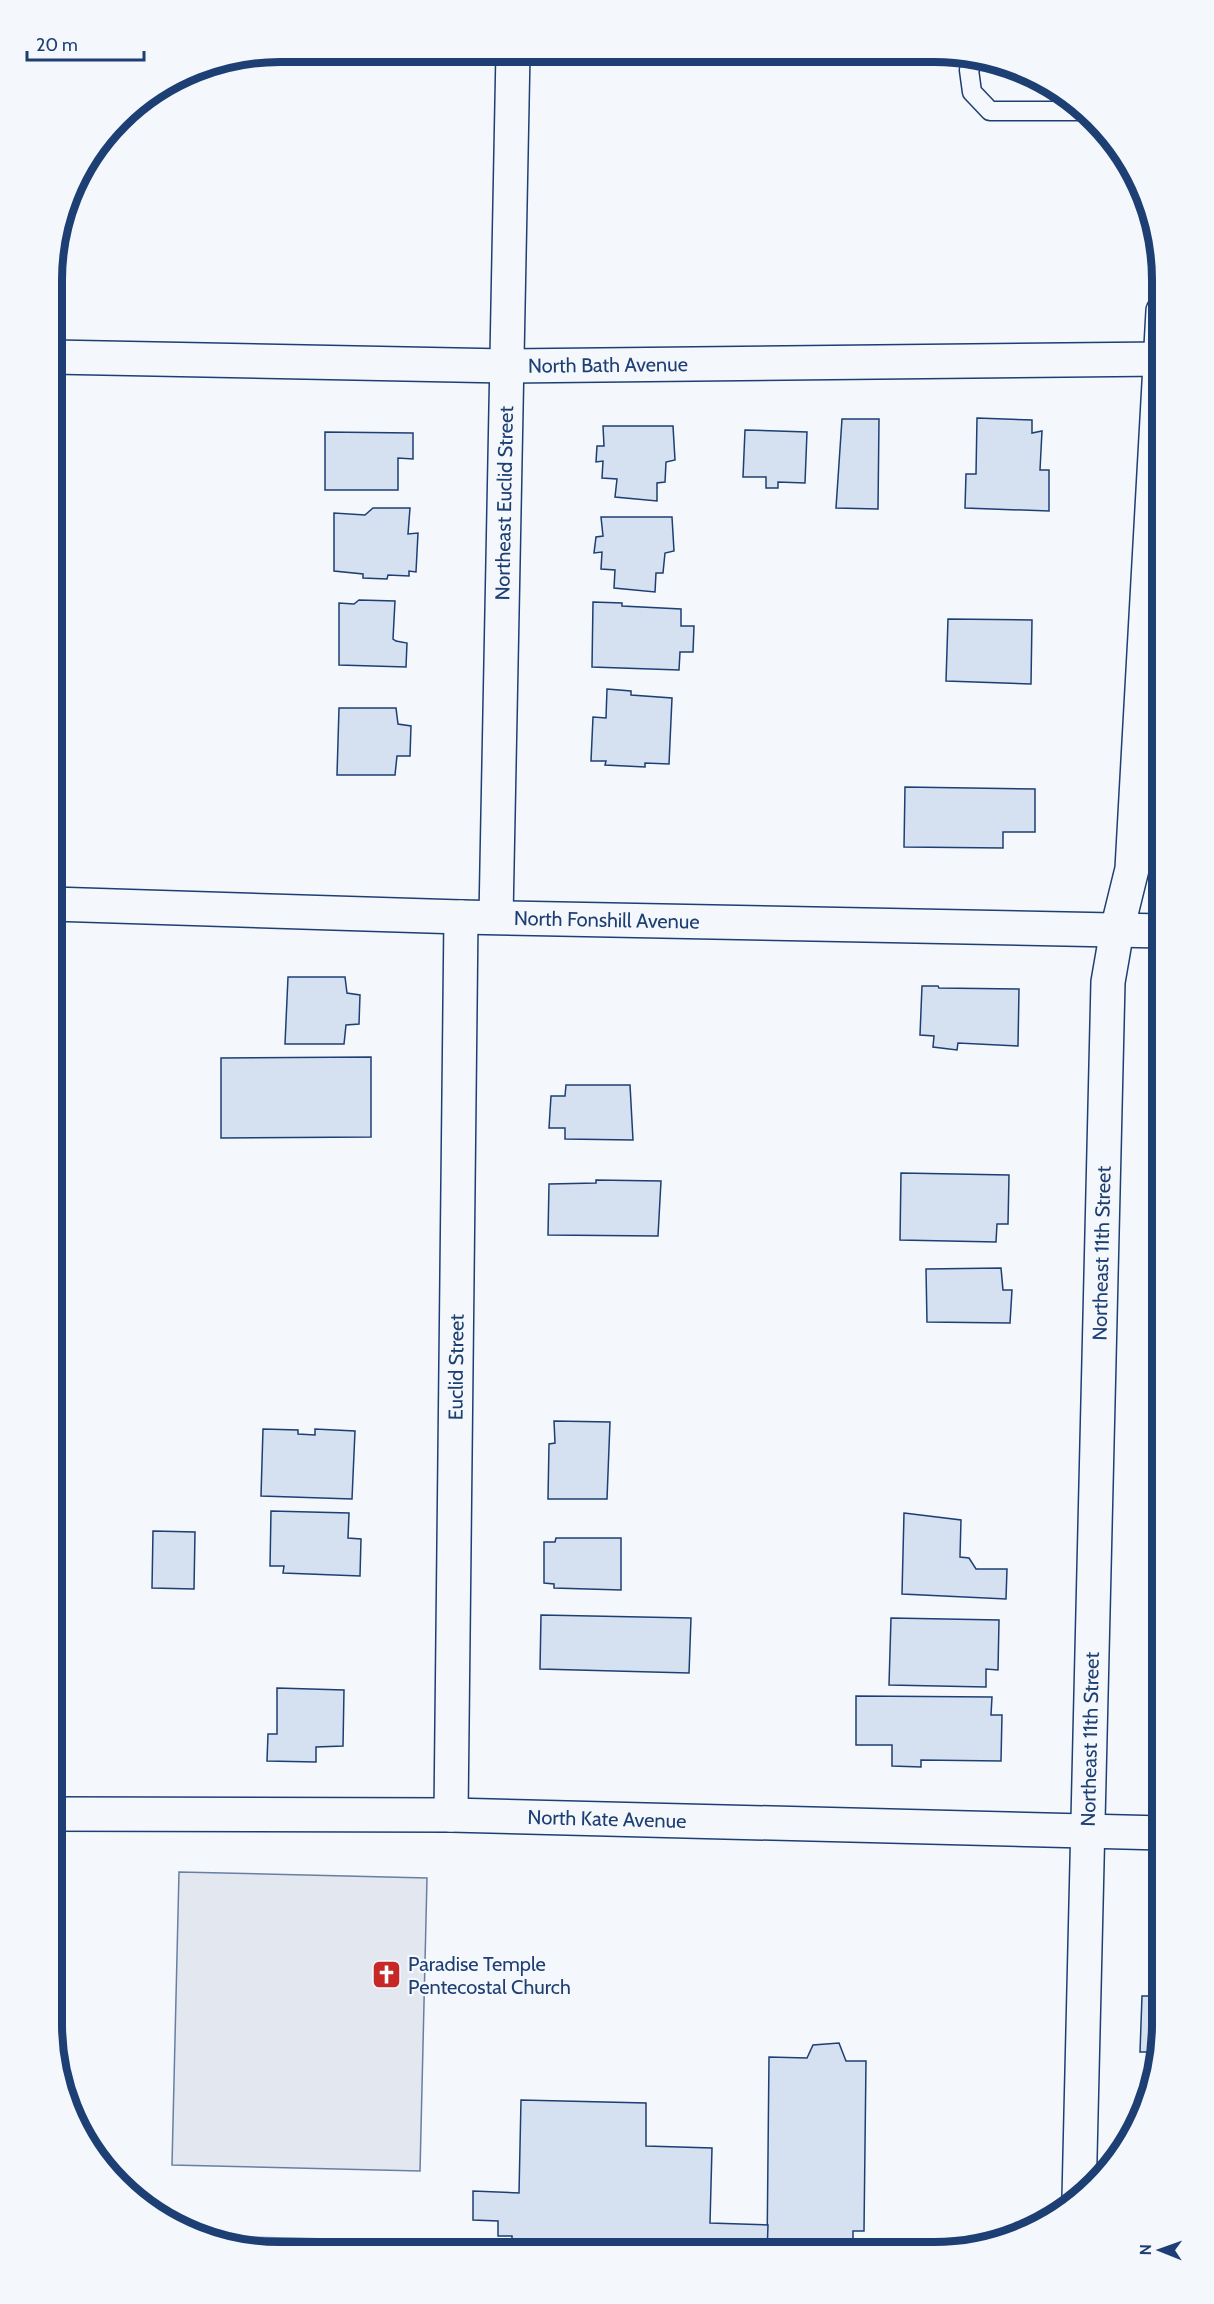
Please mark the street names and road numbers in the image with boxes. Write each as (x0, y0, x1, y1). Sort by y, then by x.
street label: North Bath Avenue (528, 352, 688, 378)
street label: Northeast Euclid Street (490, 405, 518, 601)
street label: North Fonshill Avenue (514, 906, 700, 934)
street label: Northeast 11th Street (1087, 1165, 1116, 1341)
street label: Euclid Street (443, 1313, 469, 1420)
street label: Northeast 11th Street (1076, 1651, 1104, 1827)
street label: North Kate Avenue (527, 1805, 687, 1833)

